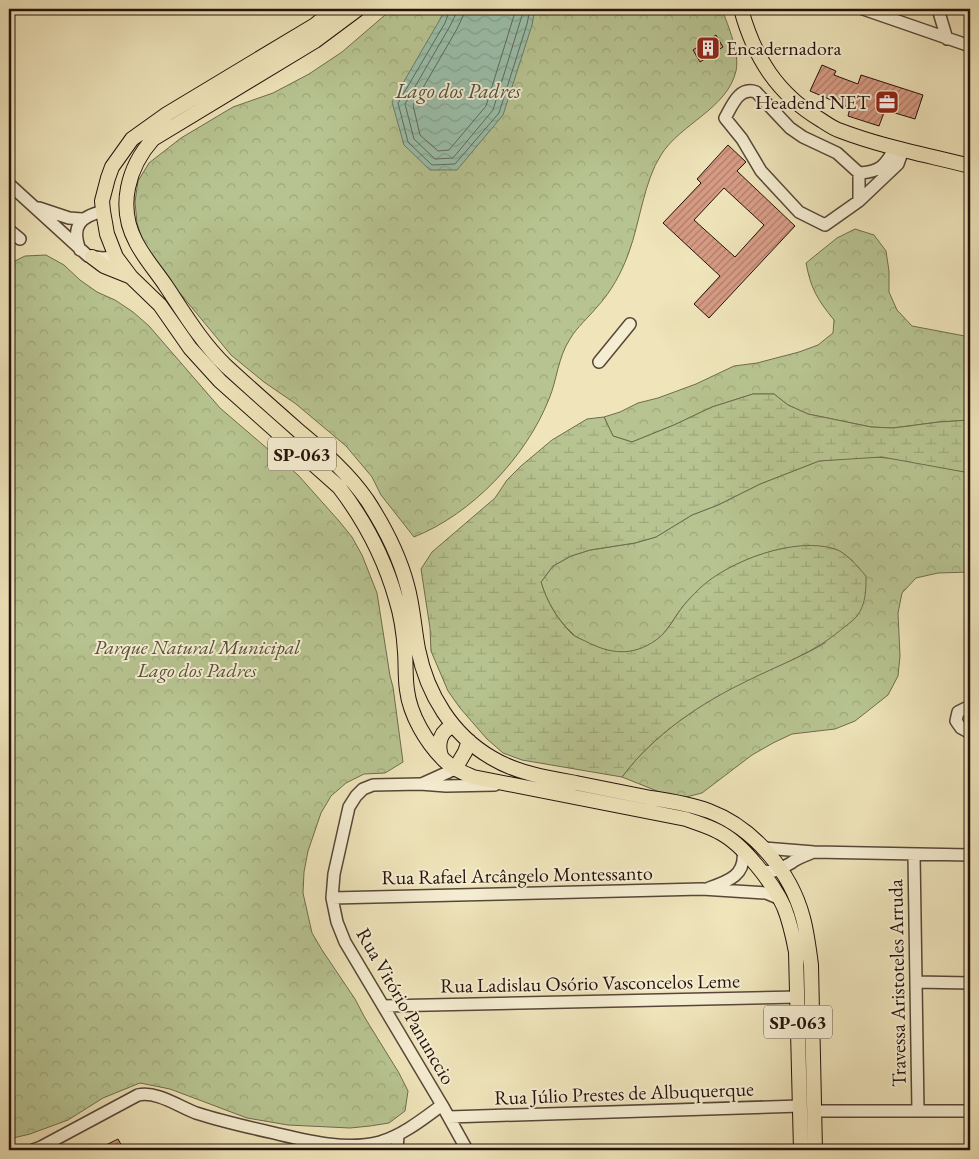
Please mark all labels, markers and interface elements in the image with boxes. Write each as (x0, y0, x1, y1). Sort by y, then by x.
building icon: Encadernadora (695, 35, 721, 61)
place label: Encadernadora (726, 35, 841, 61)
water label: Lago dos Padres (394, 77, 521, 104)
place label: Headend NET (755, 89, 871, 115)
office icon: Headend NET (874, 89, 900, 115)
road number: SP-063 (268, 438, 336, 470)
park label: Parque Natural Municipal Lago dos Padres (94, 634, 301, 683)
street label: Rua Rafael Arcângelo Montessanto (381, 860, 653, 890)
street label: Travessa Aristoteles Arruda (882, 879, 912, 1087)
street label: Rua Vitório Panunccio (351, 923, 461, 1089)
street label: Rua Ladislau Osório Vasconcelos Leme (440, 967, 740, 999)
road number: SP-063 (764, 1006, 832, 1038)
street label: Rua Júlio Prestes de Albuquerque (494, 1075, 755, 1111)

